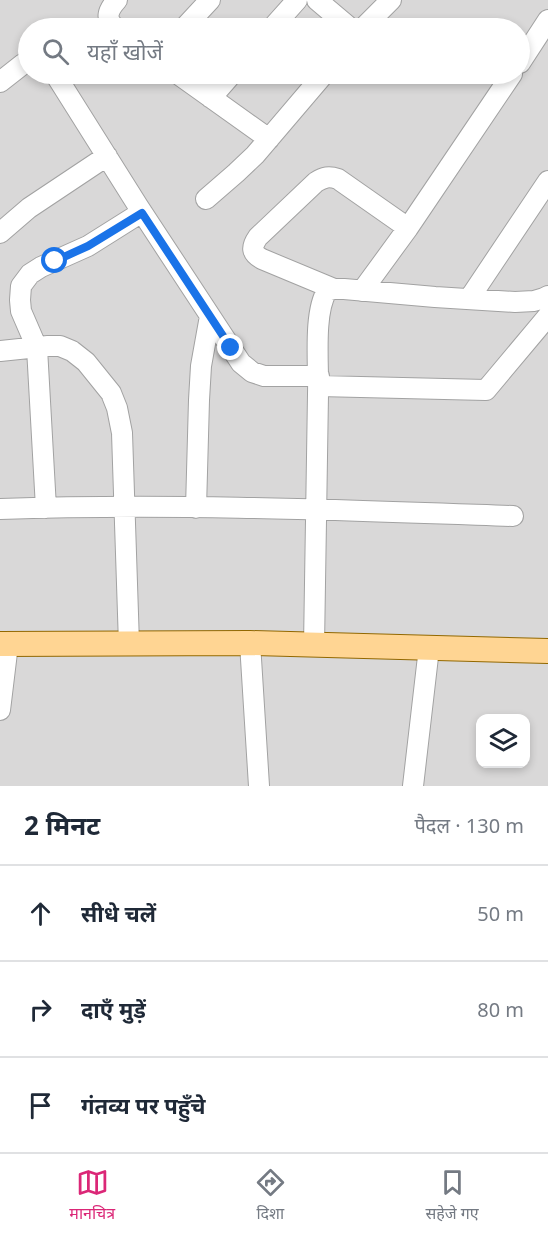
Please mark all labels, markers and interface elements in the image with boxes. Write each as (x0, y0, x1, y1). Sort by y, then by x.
search box (18, 18, 530, 84)
icon: search (39, 35, 72, 68)
text: यहाँ खोजें (87, 36, 163, 66)
route start (41, 247, 67, 273)
route end (217, 334, 243, 360)
map controls (476, 714, 530, 768)
button: layers (476, 714, 530, 768)
text: 2 मिनट (24, 807, 100, 843)
text: पैदल · 130 m (414, 812, 524, 839)
icon: ahead (24, 897, 57, 930)
text: सीधे चलें (81, 898, 156, 928)
text: 50 m (477, 900, 524, 927)
icon: right (24, 993, 57, 1026)
text: दाएँ मुड़ें (81, 994, 146, 1024)
text: 80 m (477, 996, 524, 1023)
icon: arrive (24, 1089, 57, 1122)
text: गंतव्य पर पहुँचे (81, 1090, 206, 1120)
tab: मानचित्र (69, 1166, 115, 1224)
tab: दिशा (254, 1166, 287, 1224)
tab: सहेजे गए (425, 1166, 479, 1224)

